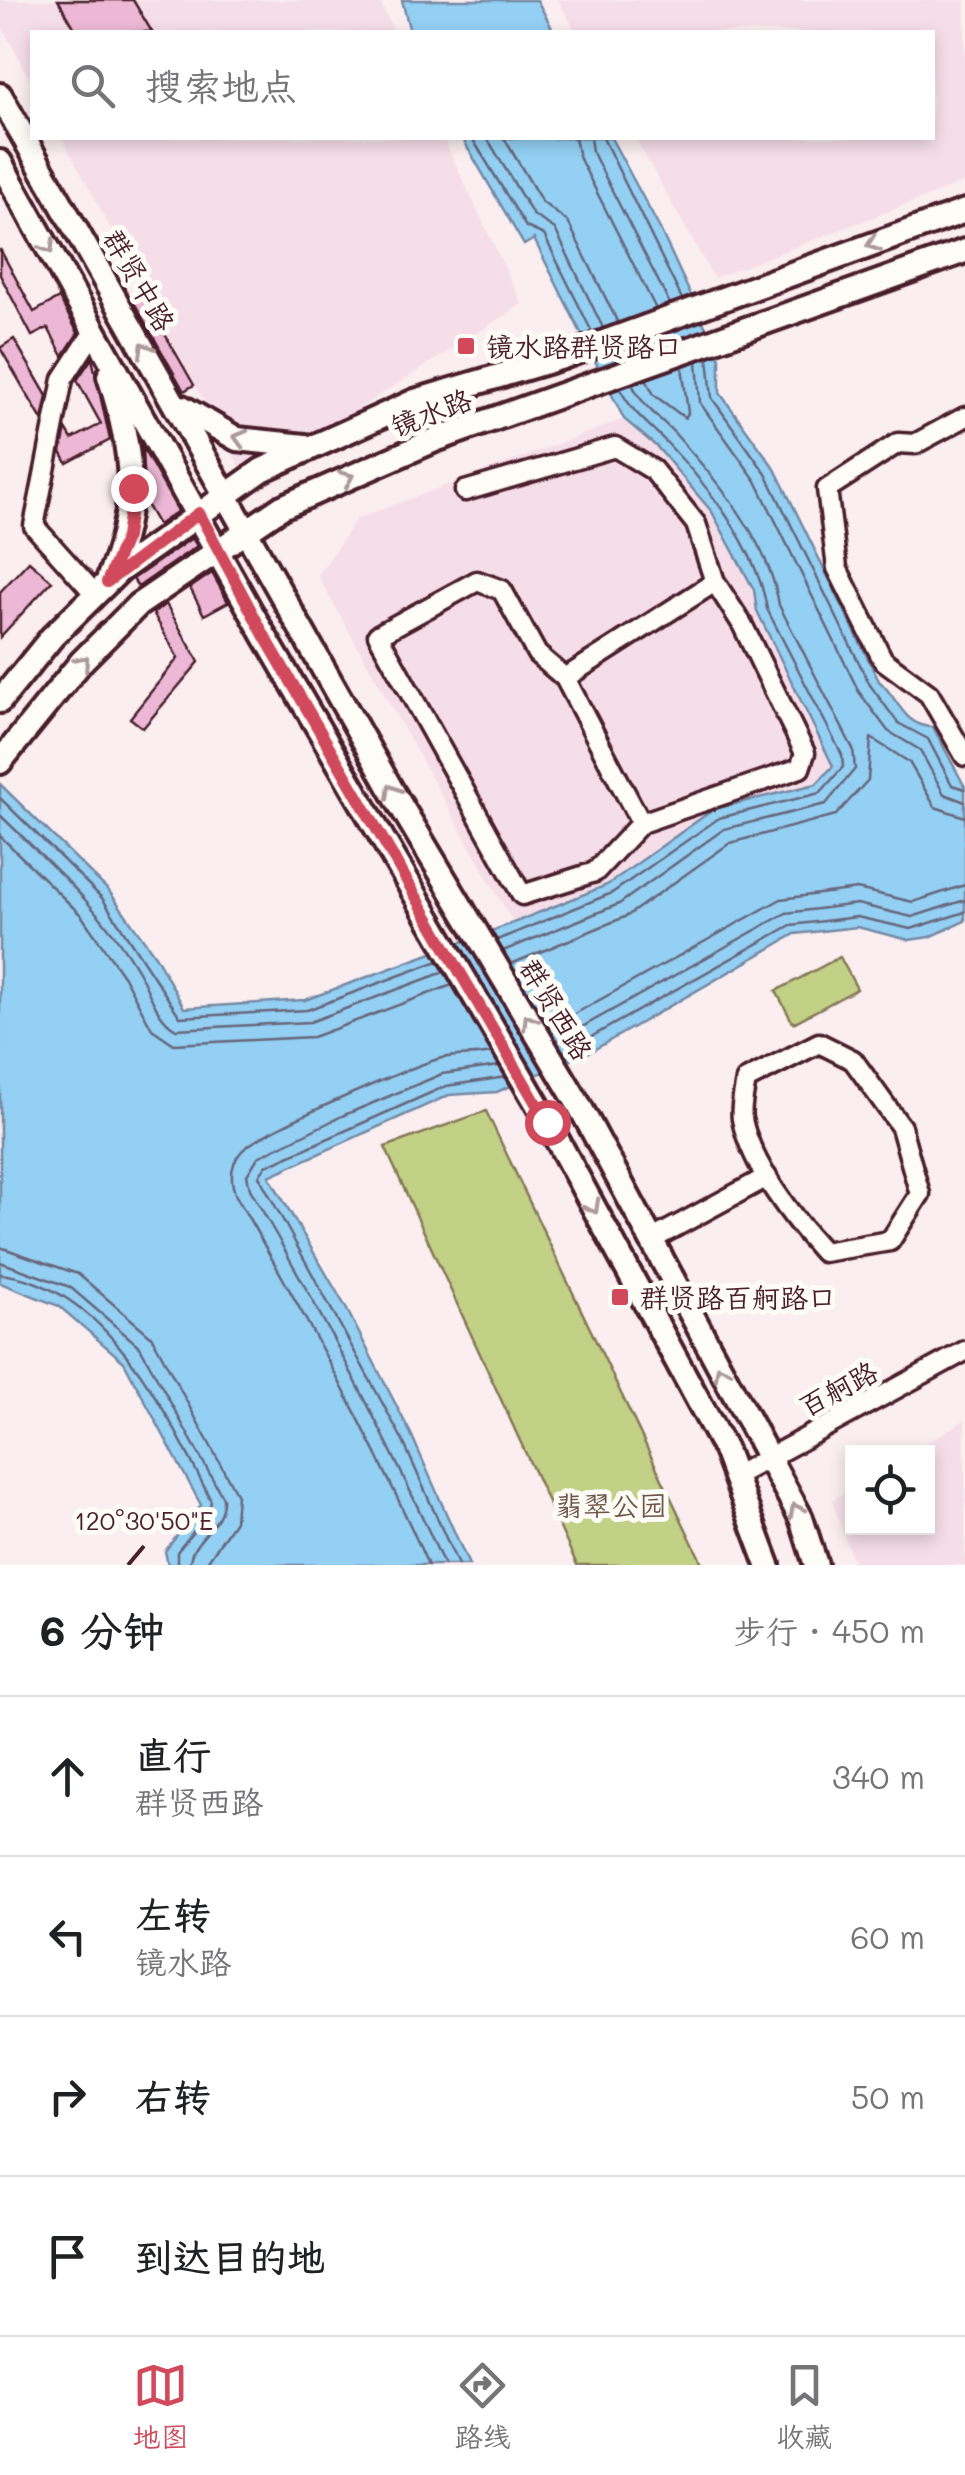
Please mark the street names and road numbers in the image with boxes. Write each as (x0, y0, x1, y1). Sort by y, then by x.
street label: 群贤中路 (96, 222, 184, 338)
street label: 镜水路 (385, 380, 477, 444)
street label: 群贤西路 (513, 952, 601, 1066)
street label: 百舸路 (792, 1352, 884, 1424)

